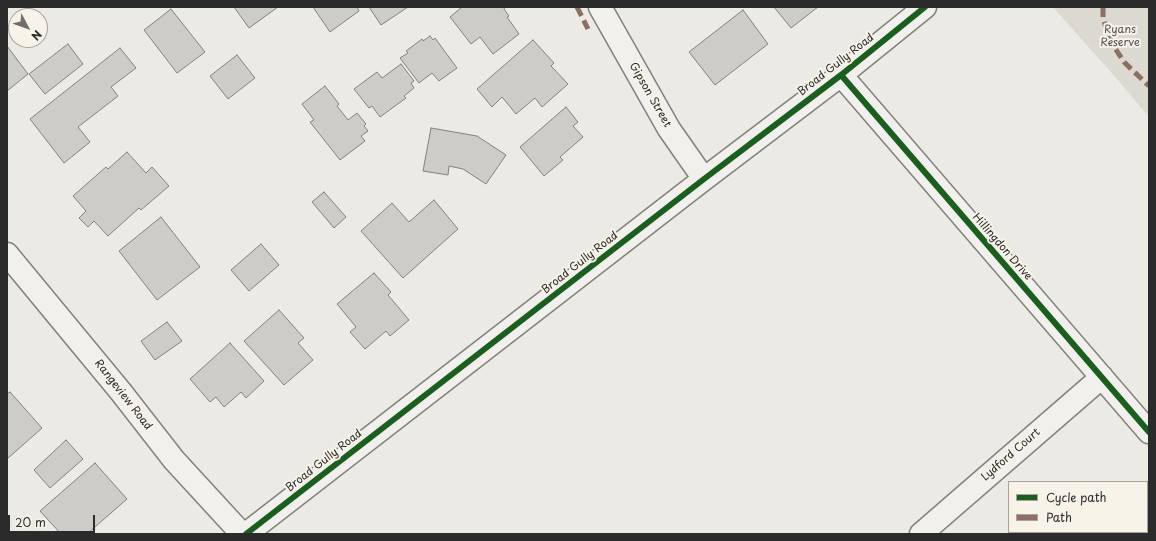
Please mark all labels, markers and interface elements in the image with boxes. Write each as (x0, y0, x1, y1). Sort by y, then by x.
north arrow (8, 8, 48, 48)
park label: Ryans Reserve (1100, 23, 1140, 49)
text: N (27, 27, 46, 44)
street label: Broad Gully Road (795, 31, 877, 99)
street label: Gipson Street (626, 60, 674, 130)
street label: Hillingdon Drive (969, 211, 1035, 283)
street label: Broad Gully Road (539, 229, 621, 297)
street label: Rangeview Road (91, 357, 155, 433)
street label: Lydford Court (979, 426, 1043, 484)
street label: Broad Gully Road (283, 427, 365, 495)
legend (1008, 481, 1148, 533)
text: Cycle path (1046, 488, 1107, 506)
scale bar (10, 507, 97, 533)
text: Path (1046, 508, 1072, 526)
text: 20 m (15, 513, 46, 531)

